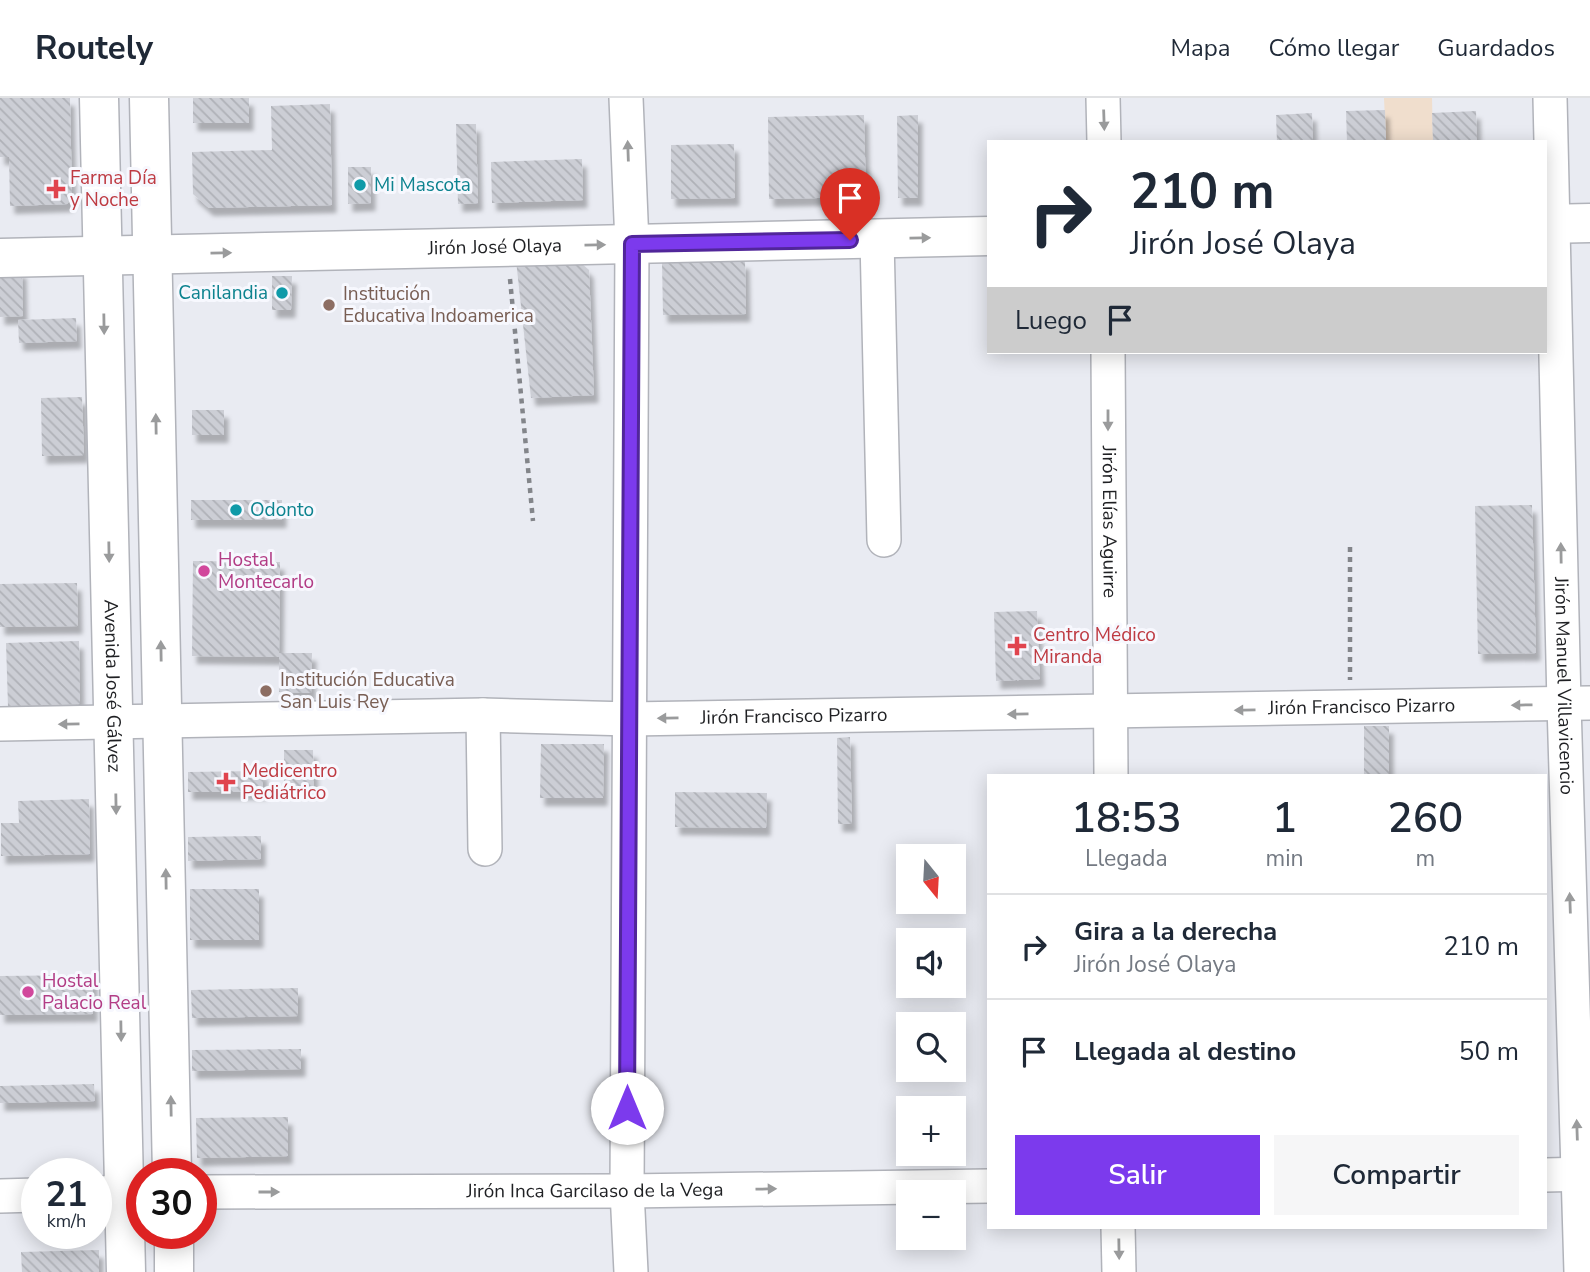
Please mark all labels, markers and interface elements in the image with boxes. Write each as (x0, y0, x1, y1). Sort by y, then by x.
text: Routely (35, 26, 153, 71)
text: Mapa (1170, 32, 1230, 64)
text: Cómo llegar (1268, 32, 1399, 64)
text: Guardados (1437, 32, 1555, 64)
one-way arrow (1098, 109, 1109, 131)
one-way arrow (623, 140, 634, 162)
text: 210 m (1130, 158, 1274, 225)
place label: Farma Día y Noche (70, 165, 157, 213)
pin (820, 168, 880, 240)
icon: right (1015, 168, 1106, 259)
place label: Mi Mascota (374, 172, 471, 198)
marker: Mi Mascota (352, 177, 368, 193)
icon: arrive (831, 179, 869, 217)
marker: Farma Día y Noche (48, 181, 64, 197)
text: Jirón José Olaya (1130, 222, 1356, 265)
one-way arrow (910, 232, 932, 244)
street label: Jirón José Olaya (426, 233, 562, 262)
one-way arrow (584, 239, 606, 251)
one-way arrow (210, 248, 232, 259)
place label: Canilandia (178, 280, 268, 306)
place label: Institución Educativa Indoamerica (343, 281, 534, 329)
marker: Canilandia (274, 285, 290, 301)
marker: Institución Educativa Indoamerica (321, 297, 337, 313)
icon: arrive (1101, 301, 1139, 339)
text: Luego (1015, 303, 1087, 338)
one-way arrow (98, 314, 110, 336)
one-way arrow (1102, 409, 1114, 431)
one-way arrow (150, 412, 162, 434)
street label: Jirón Elías Aguirre (1096, 445, 1123, 598)
place label: Odonto (250, 497, 314, 523)
marker: Odonto (228, 502, 244, 518)
one-way arrow (104, 541, 115, 563)
one-way arrow (1555, 542, 1566, 564)
place label: Hostal Montecarlo (218, 547, 314, 595)
marker: Hostal Montecarlo (196, 563, 212, 579)
street label: Jirón Manuel Villavicencio (1548, 575, 1580, 795)
street label: Avenida José Gálvez (98, 599, 128, 773)
place label: Centro Médico Miranda (1033, 622, 1156, 670)
marker: Centro Médico Miranda (1007, 636, 1027, 656)
one-way arrow (155, 640, 166, 662)
place label: Institución Educativa San Luis Rey (280, 667, 455, 715)
marker: Institución Educativa San Luis Rey (258, 683, 274, 699)
street label: Jirón Francisco Pizarro (1267, 692, 1456, 721)
one-way arrow (1511, 699, 1533, 711)
street label: Jirón Francisco Pizarro (699, 702, 888, 731)
one-way arrow (1234, 704, 1256, 716)
one-way arrow (1007, 708, 1029, 720)
one-way arrow (657, 713, 679, 724)
one-way arrow (58, 718, 80, 729)
place label: Medicentro Pediátrico (242, 758, 337, 806)
marker: Medicentro Pediátrico (216, 772, 236, 792)
text: 18:53 (1071, 790, 1182, 847)
text: 1 (1272, 790, 1297, 847)
text: 260 (1387, 790, 1463, 847)
one-way arrow (110, 793, 121, 815)
text: Llegada (1085, 843, 1168, 874)
text: min (1266, 843, 1304, 874)
text: m (1415, 843, 1435, 874)
north arrow (896, 844, 966, 914)
map controls (896, 844, 966, 1250)
one-way arrow (160, 867, 171, 889)
one-way arrow (1564, 892, 1576, 914)
text: Gira a la derecha (1074, 914, 1277, 949)
button: sound (896, 928, 966, 998)
icon: right (1015, 928, 1053, 966)
text: 210 m (1443, 929, 1519, 964)
text: Jirón José Olaya (1074, 949, 1236, 980)
place label: Hostal Palacio Real (42, 968, 147, 1016)
marker: Hostal Palacio Real (20, 984, 36, 1000)
button: search (896, 1012, 966, 1082)
one-way arrow (115, 1020, 127, 1042)
icon: arrive (1015, 1033, 1053, 1071)
text: Llegada al destino (1074, 1034, 1296, 1069)
text: 50 m (1459, 1034, 1519, 1069)
position arrow (590, 1071, 664, 1145)
one-way arrow (165, 1095, 176, 1117)
button: + (896, 1096, 966, 1166)
one-way arrow (1571, 1119, 1582, 1141)
button: Salir (1015, 1135, 1260, 1215)
button: Compartir (1274, 1135, 1519, 1215)
speed limit sign: 30 (126, 1158, 217, 1249)
text: 21 (45, 1171, 88, 1218)
street label: Jirón Inca Garcilaso de la Vega (465, 1177, 724, 1204)
button: − (896, 1180, 966, 1250)
one-way arrow (756, 1183, 778, 1195)
one-way arrow (259, 1186, 281, 1198)
text: km/h (47, 1209, 86, 1233)
one-way arrow (1113, 1239, 1125, 1261)

